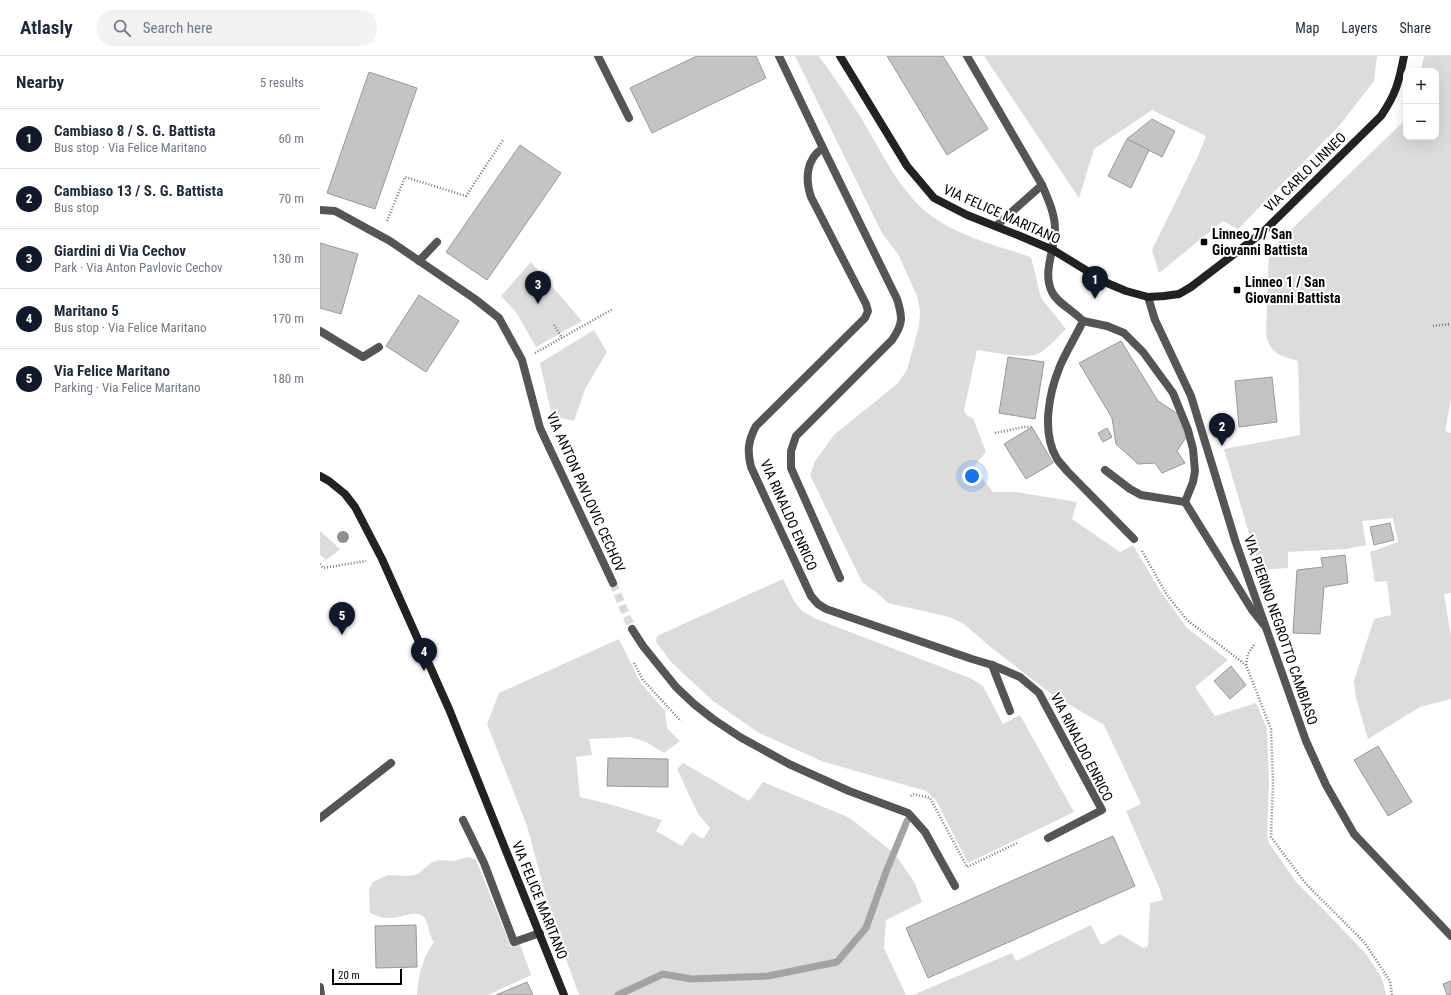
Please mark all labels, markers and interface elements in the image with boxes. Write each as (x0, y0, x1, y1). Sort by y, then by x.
search box (97, 10, 377, 46)
text: Atlasly (20, 16, 73, 39)
icon: search (111, 17, 133, 39)
text: Search here (143, 19, 212, 37)
text: Map (1295, 20, 1319, 36)
text: Layers (1341, 20, 1378, 36)
text: Share (1400, 20, 1431, 36)
map controls (1403, 68, 1439, 140)
button: + (1403, 68, 1439, 104)
text: Nearby (16, 72, 64, 92)
text: 5 results (260, 75, 304, 90)
button: − (1403, 104, 1439, 140)
text: Cambiaso 8 / S. G. Battista (54, 122, 216, 140)
street label: VIA CARLO LINNEO (1261, 129, 1349, 215)
text: 1 (26, 131, 32, 146)
text: 60 m (278, 131, 304, 146)
text: Bus stop · Via Felice Maritano (54, 140, 207, 155)
street label: VIA FELICE MARITANO (941, 181, 1063, 247)
text: Cambiaso 13 / S. G. Battista (54, 182, 223, 200)
text: 2 (26, 191, 32, 206)
text: 70 m (278, 191, 304, 206)
text: Bus stop (54, 200, 99, 215)
place label: Linneo 7 / San Giovanni Battista (1212, 226, 1308, 258)
marker: Linneo 7 / San Giovanni Battista (1199, 237, 1209, 247)
text: Giardini di Via Cechov (54, 242, 186, 260)
text: 3 (26, 251, 32, 266)
text: 130 m (272, 251, 304, 266)
text: Park · Via Anton Pavlovic Cechov (54, 260, 223, 275)
pin: 1 (1082, 266, 1108, 299)
pin: 3 (525, 271, 551, 304)
place label: Linneo 1 / San Giovanni Battista (1245, 274, 1341, 306)
marker: Linneo 1 / San Giovanni Battista (1232, 285, 1242, 295)
text: Maritano 5 (54, 302, 119, 320)
text: 4 (26, 311, 32, 326)
text: 170 m (272, 311, 304, 326)
text: Bus stop · Via Felice Maritano (54, 320, 207, 335)
text: Via Felice Maritano (54, 362, 170, 380)
text: 5 (26, 371, 32, 386)
text: 180 m (272, 371, 304, 386)
text: Parking · Via Felice Maritano (54, 380, 201, 395)
street label: VIA ANTON PAVLOVIC CECHOV (543, 410, 629, 575)
pin: 2 (1209, 413, 1235, 446)
street label: VIA RINALDO ENRICO (757, 457, 821, 573)
your location (962, 466, 982, 486)
street label: VIA PIERINO NEGROTTO CAMBIASO (1241, 533, 1321, 727)
pin: 5 (329, 602, 355, 635)
pin: 4 (411, 638, 437, 671)
street label: VIA RINALDO ENRICO (1048, 690, 1116, 804)
street label: VIA FELICE MARITANO (509, 839, 571, 961)
scale bar (332, 967, 402, 986)
text: 20 m (338, 969, 360, 982)

